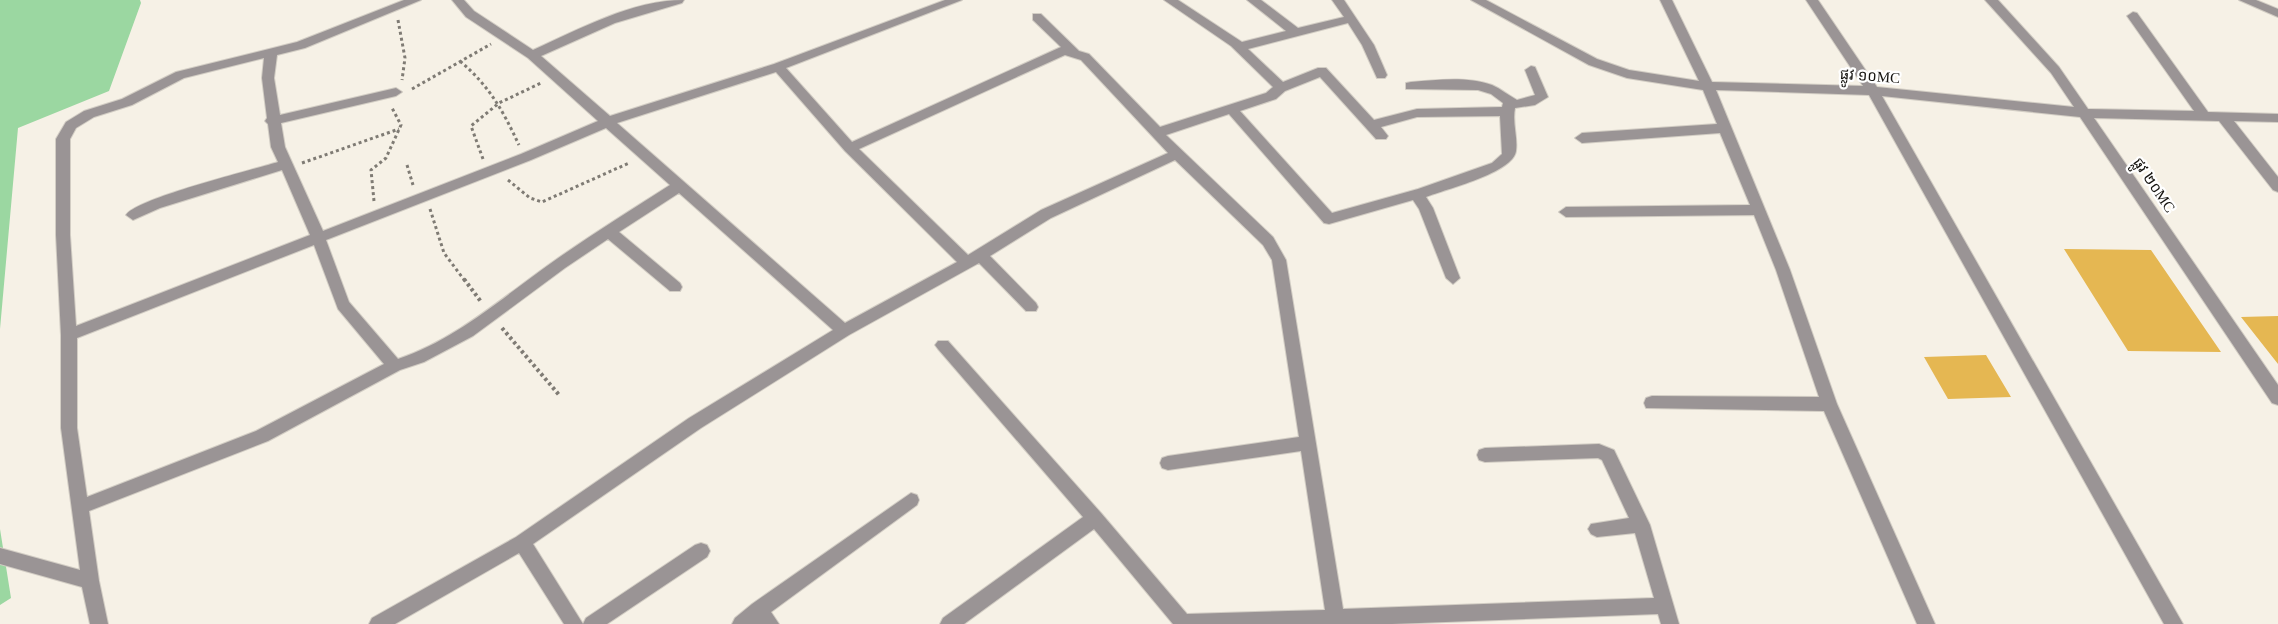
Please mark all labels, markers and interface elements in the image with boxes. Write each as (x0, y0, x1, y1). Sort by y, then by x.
street label: ផ្លូវ ១០MC (1839, 66, 1901, 92)
street label: ផ្លូវ ២០MC (2125, 155, 2178, 218)

